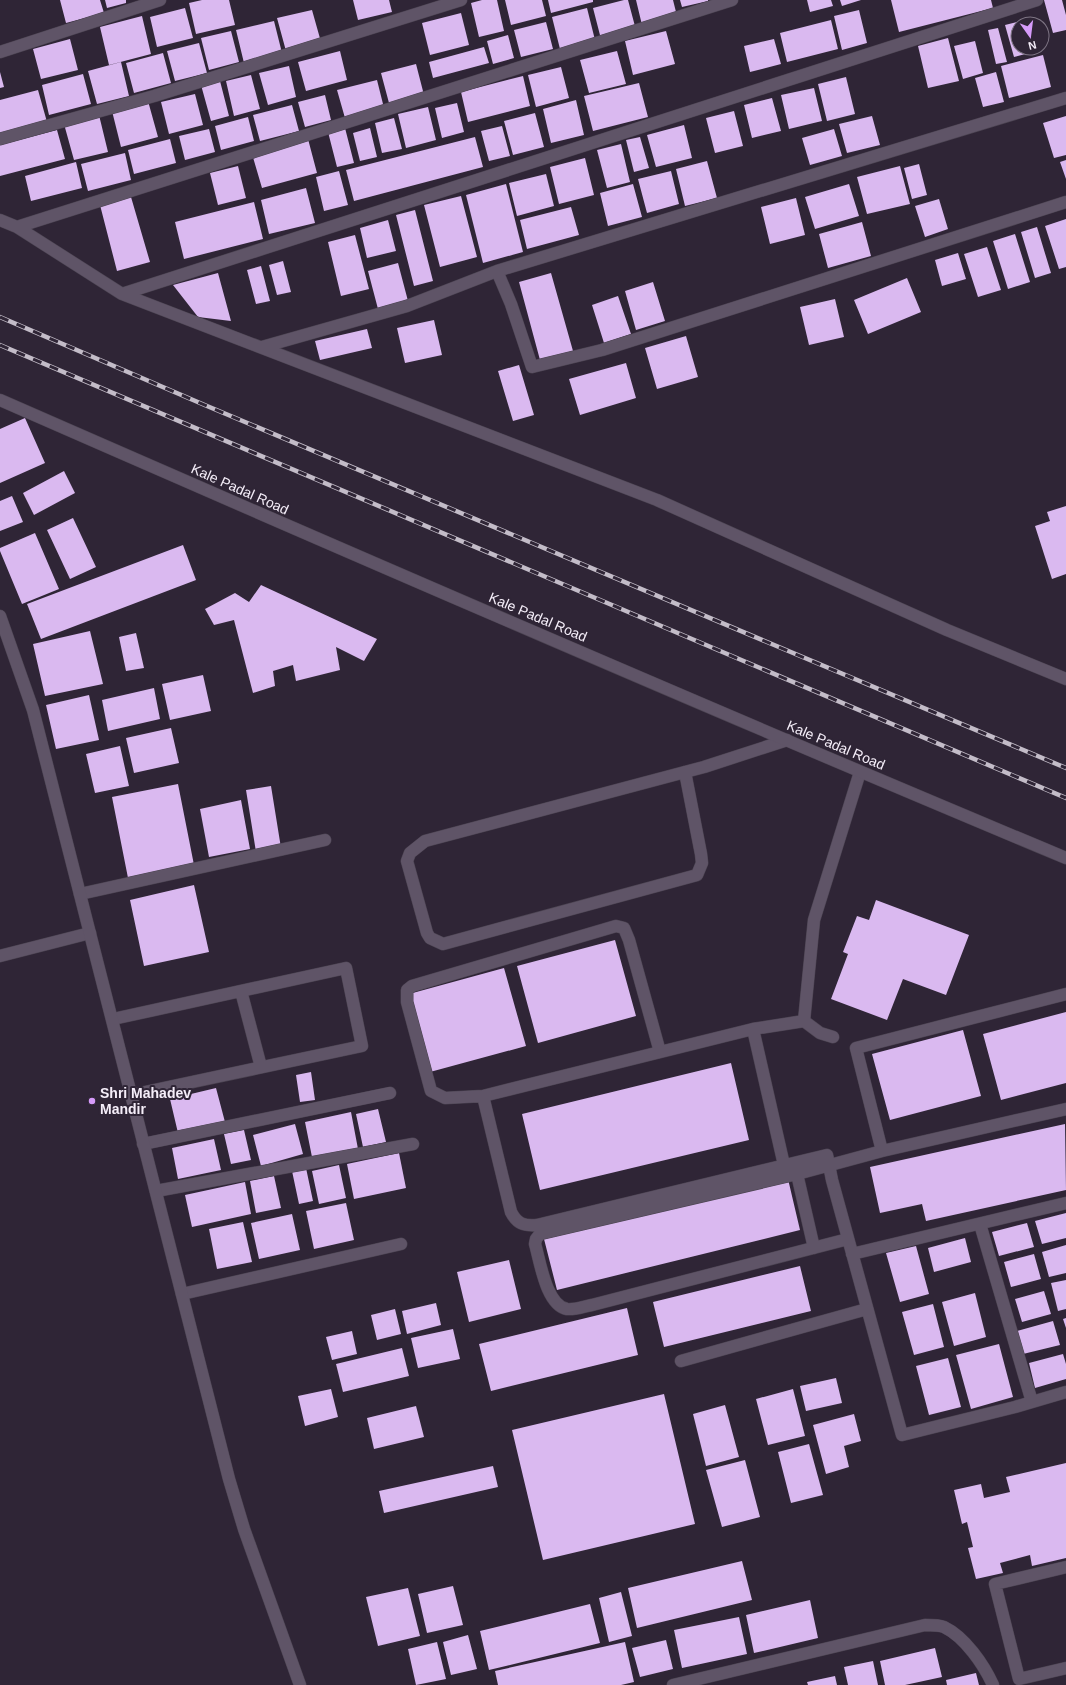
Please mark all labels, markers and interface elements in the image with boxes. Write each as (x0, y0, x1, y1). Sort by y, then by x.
north arrow (1010, 16, 1050, 56)
text: N (1027, 39, 1038, 52)
street label: Kale Padal Road (189, 460, 291, 518)
street label: Kale Padal Road (487, 589, 589, 645)
street label: Kale Padal Road (785, 717, 887, 773)
place label: Shri Mahadev Mandir (100, 1085, 191, 1117)
marker: Shri Mahadev Mandir (87, 1096, 97, 1106)

